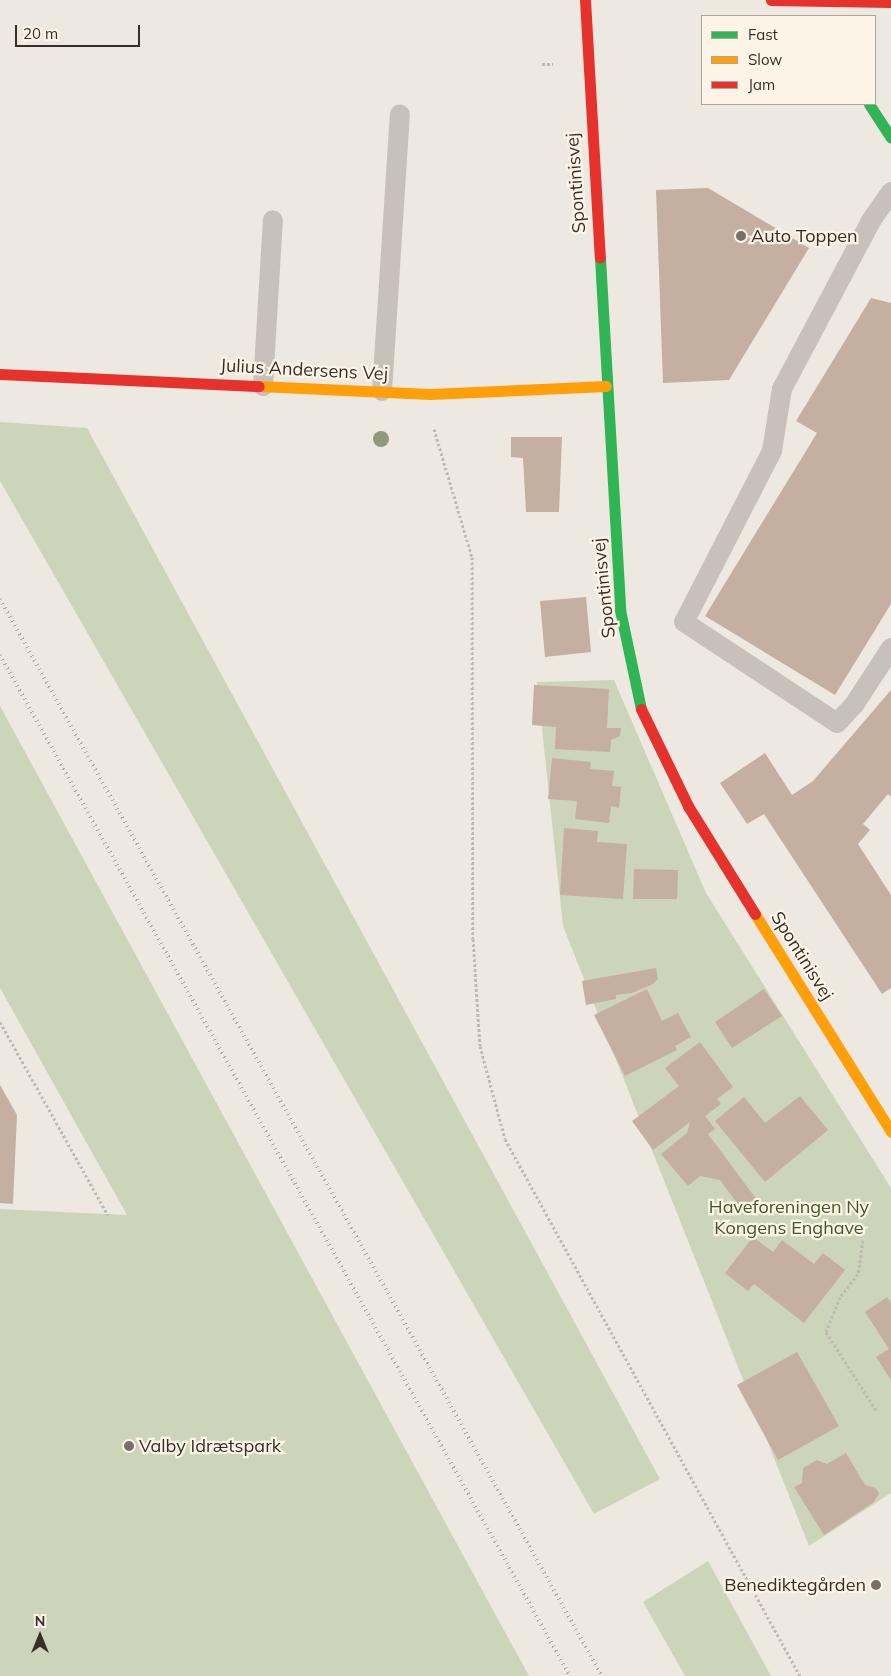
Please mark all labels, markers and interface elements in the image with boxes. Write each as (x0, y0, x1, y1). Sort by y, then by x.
scale bar (18, 15, 142, 47)
legend (701, 15, 876, 105)
text: 20 m (23, 24, 58, 43)
text: Fast (748, 25, 778, 44)
text: Slow (748, 50, 782, 69)
text: Jam (748, 75, 775, 94)
street label: Spontinisvej (562, 132, 590, 234)
place label: Auto Toppen (751, 225, 858, 247)
marker: Auto Toppen (735, 230, 747, 242)
street label: Julius Andersens Vej (219, 355, 389, 385)
street label: Spontinisvej (588, 537, 620, 639)
street label: Spontinisvej (766, 908, 838, 1004)
park label: Haveforeningen Ny Kongens Enghave (709, 1197, 869, 1240)
place label: Valby Idrætspark (139, 1435, 281, 1457)
marker: Valby Idrætspark (123, 1440, 135, 1452)
place label: Benediktegården (724, 1574, 866, 1596)
marker: Benediktegården (870, 1579, 882, 1591)
north arrow (15, 1611, 65, 1661)
text: N (35, 1612, 45, 1630)

